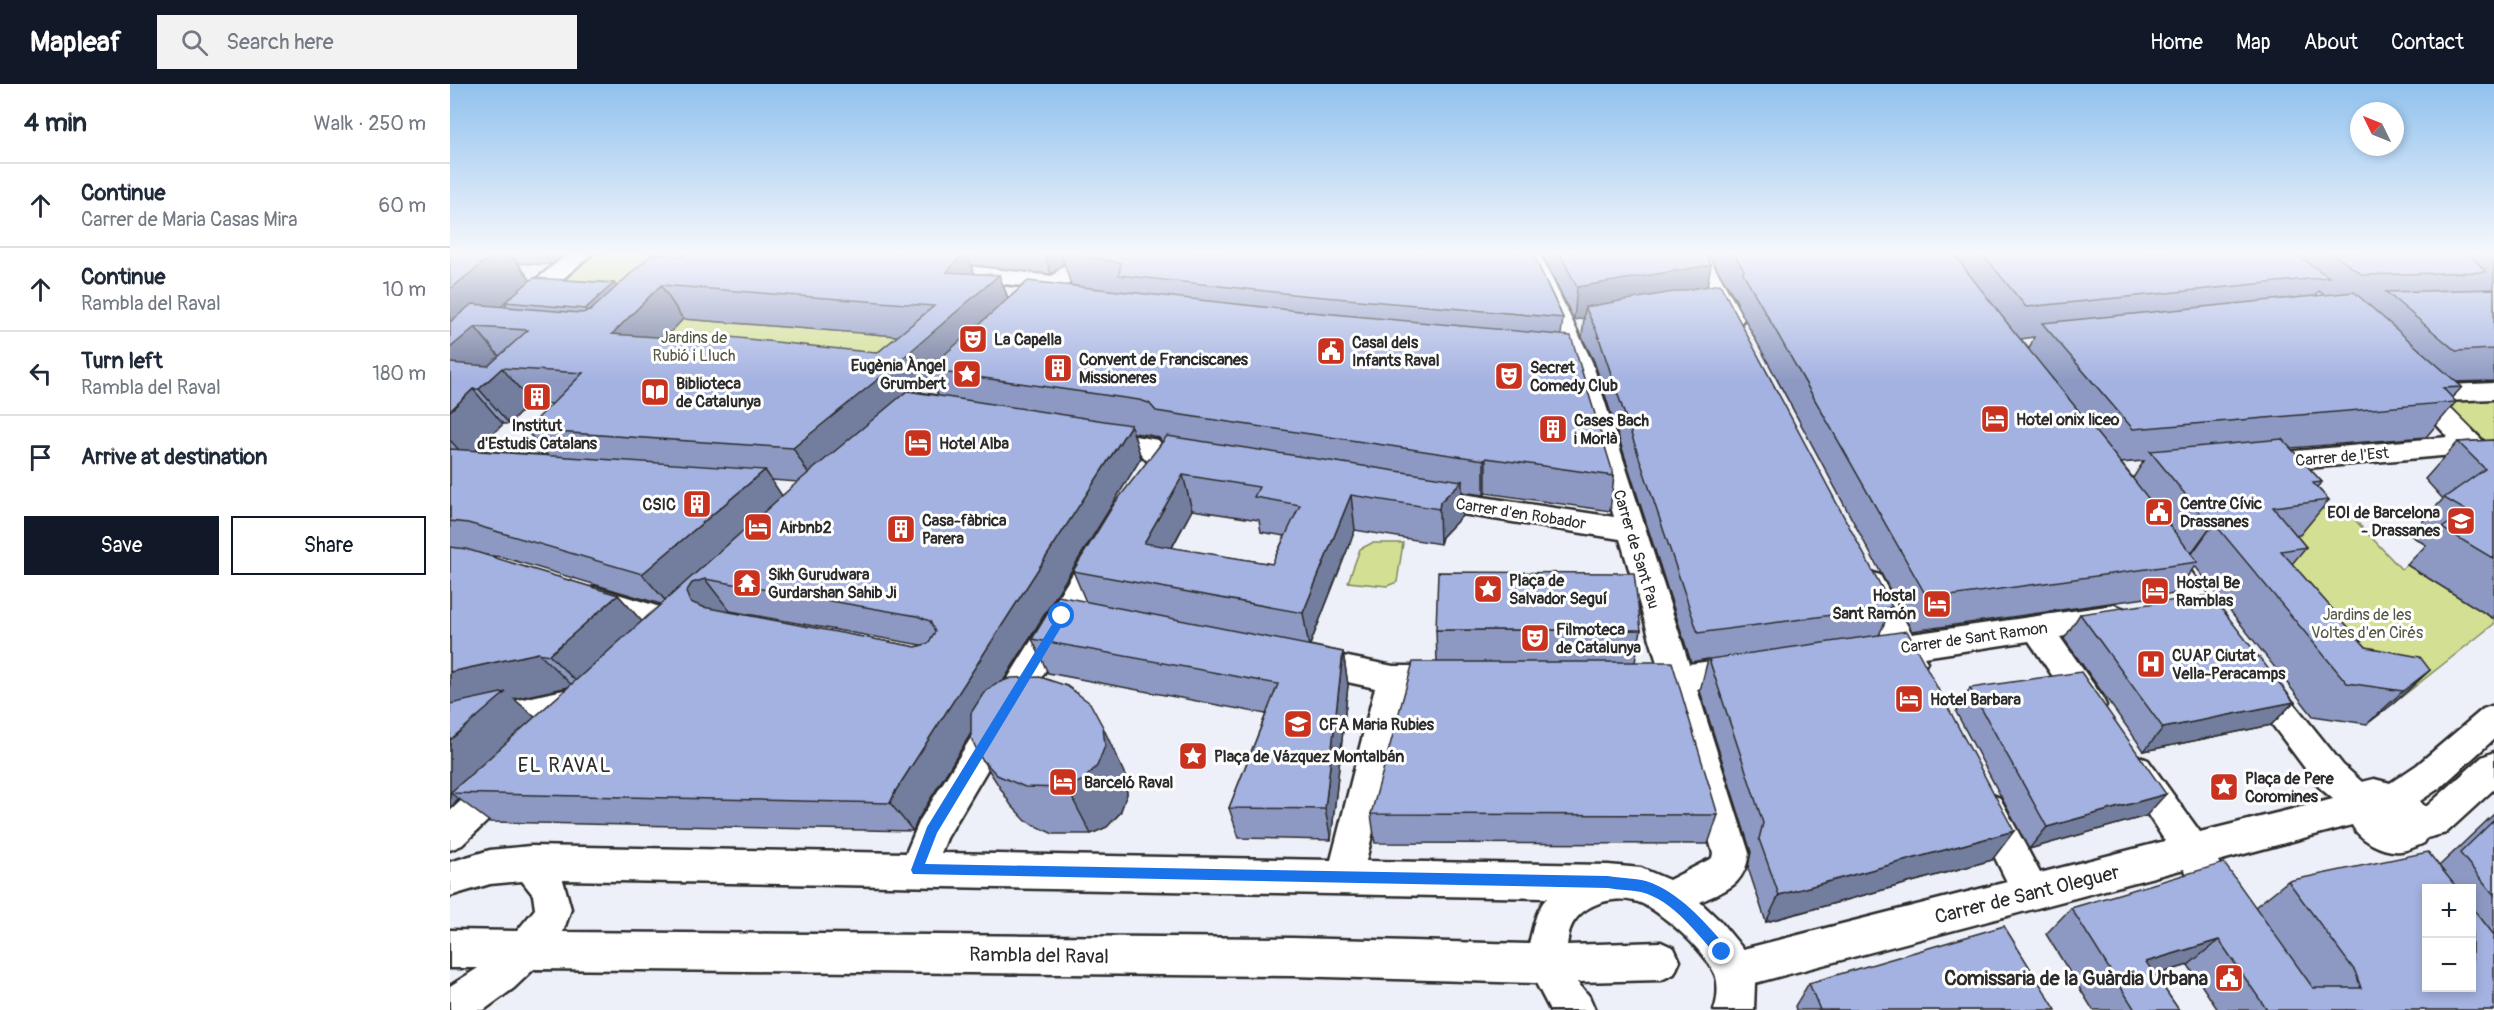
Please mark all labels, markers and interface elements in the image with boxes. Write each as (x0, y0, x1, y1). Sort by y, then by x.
search box (157, 15, 577, 69)
text: Mapleaf (30, 25, 121, 60)
icon: search (178, 26, 211, 59)
text: Search here (226, 28, 334, 56)
text: Home (2150, 29, 2203, 56)
text: Map (2236, 29, 2271, 56)
text: About (2304, 29, 2358, 56)
text: Contact (2391, 29, 2464, 56)
north arrow (2350, 102, 2404, 156)
text: 4 min (24, 107, 87, 139)
text: Walk · 250 m (314, 111, 426, 136)
text: Continue (81, 179, 165, 207)
icon: ahead (24, 189, 57, 222)
text: 60 m (379, 193, 426, 218)
text: Carrer de Maria Casas Mira (81, 207, 298, 232)
text: Continue (81, 263, 165, 291)
icon: ahead (24, 273, 57, 306)
text: 10 m (382, 277, 426, 302)
text: Rambla del Raval (81, 291, 221, 316)
theatre icon: La Capella (957, 323, 989, 355)
park label: Jardins de Rubió i Lluch (652, 328, 736, 366)
place label: La Capella (994, 330, 1062, 350)
place label: Casal dels Infants Raval (1352, 333, 1440, 371)
public building icon: Casal dels Infants Raval (1315, 335, 1347, 367)
text: Turn left (81, 347, 163, 375)
place label: Convent de Franciscanes Missioneres (1079, 350, 1249, 388)
building icon: Convent de Franciscanes Missioneres (1042, 352, 1074, 384)
place label: Eugènia Àngel Grumbert (851, 355, 947, 394)
icon: left (24, 357, 57, 390)
place icon: Eugènia Àngel Grumbert (951, 358, 983, 390)
place label: Secret Comedy Club (1530, 358, 1618, 396)
theatre icon: Secret Comedy Club (1493, 360, 1525, 392)
text: 180 m (372, 361, 426, 386)
place label: Biblioteca de Catalunya (676, 374, 762, 412)
text: Rambla del Raval (81, 375, 221, 400)
library icon: Biblioteca de Catalunya (639, 376, 671, 408)
building icon: Institut d'Estudis Catalans (521, 381, 553, 413)
hotel icon: Hotel onix liceo (1979, 403, 2011, 435)
place label: Hotel onix liceo (2016, 410, 2120, 430)
place label: Cases Bach i Morlà (1574, 411, 1650, 449)
building icon: Cases Bach i Morlà (1537, 413, 1569, 445)
place label: Institut d'Estudis Catalans (477, 416, 598, 454)
hotel icon: Hotel Alba (902, 427, 934, 459)
place label: Hotel Alba (939, 434, 1009, 454)
icon: arrive (24, 441, 57, 474)
text: Arrive at destination (81, 443, 267, 471)
street label: Carrer de l'Est (2295, 443, 2390, 471)
street label: Carrer de Sant Pau (1608, 487, 1664, 611)
building icon: CSIC (681, 488, 713, 520)
street label: Carrer d'en Robador (1454, 494, 1588, 534)
place label: Centre Cívic Drassanes (2180, 494, 2262, 532)
place label: CSIC (642, 495, 676, 515)
public building icon: Centre Cívic Drassanes (2143, 496, 2175, 528)
place label: EOI de Barcelona - Drassanes (2327, 503, 2441, 541)
school or university icon: EOI de Barcelona - Drassanes (2445, 505, 2477, 537)
hotel icon: Airbnb2 (742, 511, 774, 543)
place label: Casa-fàbrica Parera (922, 511, 1007, 549)
building icon: Casa-fàbrica Parera (885, 513, 917, 545)
button: Save (24, 516, 219, 575)
button: Share (231, 516, 426, 575)
place label: Airbnb2 (779, 518, 832, 538)
place label: Sikh Gurudwara Gurdarshan Sahib Ji (768, 565, 896, 603)
temple icon: Sikh Gurudwara Gurdarshan Sahib Ji (731, 567, 763, 599)
place label: Plaça de Salvador Seguí (1509, 571, 1608, 609)
place icon: Plaça de Salvador Seguí (1472, 573, 1504, 605)
place label: Hostal Be Ramblas (2176, 573, 2241, 611)
hotel icon: Hostal Be Ramblas (2139, 575, 2171, 607)
place label: Hostal Sant Ramón (1832, 586, 1916, 624)
hotel icon: Hostal Sant Ramón (1921, 588, 1953, 620)
route start (1048, 602, 1074, 628)
park label: Jardins de les Voltes d'en Cirés (2311, 605, 2423, 643)
street label: Carrer de Sant Ramon (1899, 618, 2049, 658)
place label: Filmoteca de Catalunya (1556, 620, 1642, 658)
theatre icon: Filmoteca de Catalunya (1519, 622, 1551, 654)
place label: CUAP Ciutat Vella-Peracamps (2172, 646, 2286, 684)
hospital icon: CUAP Ciutat Vella-Peracamps (2135, 648, 2167, 680)
hotel icon: Hotel Barbara (1893, 683, 1925, 715)
place label: Hotel Barbara (1930, 690, 2022, 710)
school or university icon: CFA Maria Rubies (1282, 708, 1314, 740)
place label: CFA Maria Rubies (1319, 715, 1435, 735)
place icon: Plaça de Vázquez Montalbán (1177, 740, 1209, 772)
place label: Plaça de Vázquez Montalbán (1214, 747, 1404, 767)
district label: EL RAVAL (518, 753, 612, 778)
hotel icon: Barceló Raval (1047, 766, 1079, 798)
place label: Plaça de Pere Coromines (2245, 769, 2335, 807)
place icon: Plaça de Pere Coromines (2208, 771, 2240, 803)
place label: Barceló Raval (1084, 773, 1174, 793)
street label: Carrer de Sant Oleguer (1932, 859, 2122, 930)
map controls (2422, 884, 2476, 992)
button: + (2422, 884, 2476, 938)
route end (1708, 938, 1734, 964)
button: − (2422, 938, 2476, 992)
street label: Rambla del Raval (969, 942, 1109, 969)
public building icon: Comissaria de la Guàrdia Urbana (2213, 962, 2245, 994)
place label: Comissaria de la Guàrdia Urbana (1944, 966, 2208, 991)

